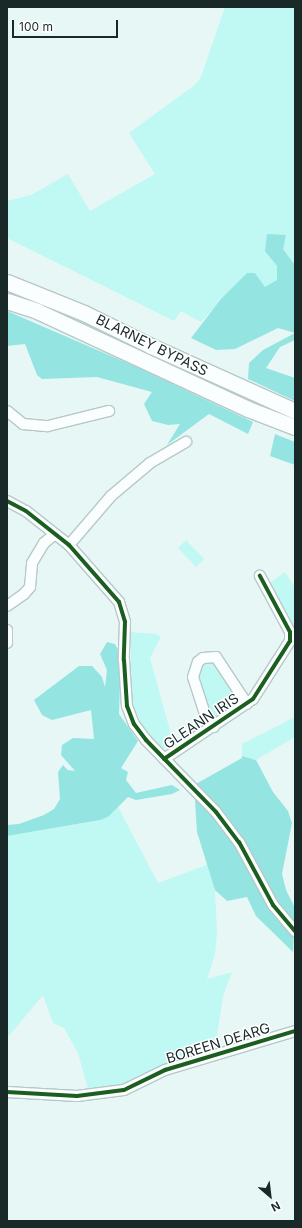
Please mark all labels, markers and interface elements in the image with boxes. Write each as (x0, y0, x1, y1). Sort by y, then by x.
scale bar (14, 12, 120, 38)
text: 100 m (19, 19, 53, 34)
street label: BLARNEY BYPASS (93, 311, 211, 379)
street label: GLEANN IRIS (160, 690, 242, 752)
street label: BOREEN DEARG (164, 1019, 272, 1067)
north arrow (250, 1176, 290, 1216)
text: N (269, 1198, 283, 1215)

